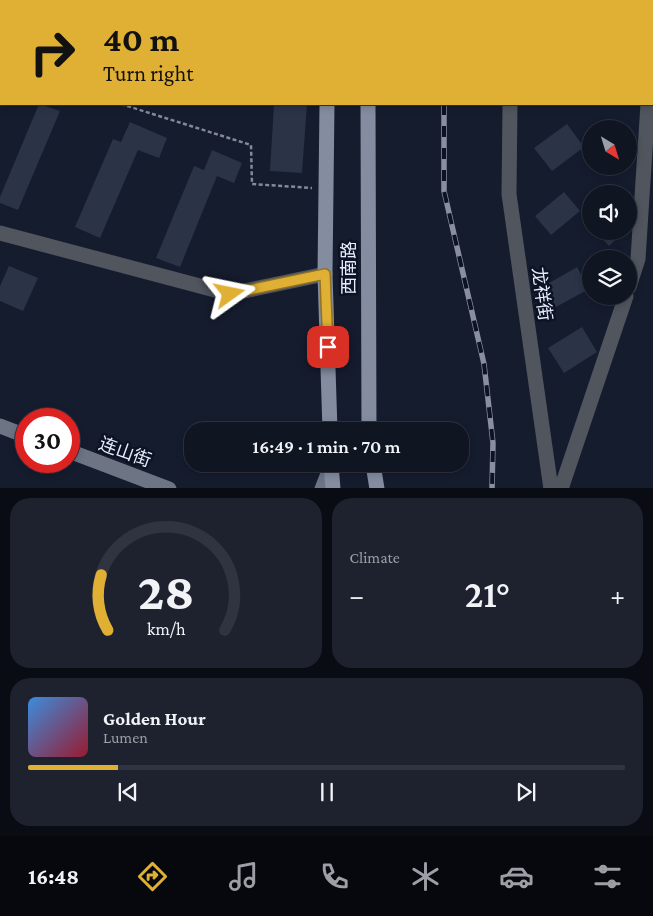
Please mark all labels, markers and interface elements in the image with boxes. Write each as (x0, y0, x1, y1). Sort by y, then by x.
icon: right (20, 20, 85, 85)
text: 40 m (103, 20, 180, 59)
text: Turn right (103, 61, 194, 86)
north arrow (582, 120, 638, 175)
map controls (582, 120, 637, 305)
button: sound (582, 185, 637, 240)
street label: 西南路 (339, 241, 359, 295)
button: layers (582, 250, 637, 305)
street label: 龙祥街 (528, 266, 556, 322)
position arrow (203, 267, 255, 319)
pin (307, 326, 349, 368)
icon: arrive (314, 333, 342, 361)
speed limit sign: 30 (15, 408, 80, 473)
street label: 连山街 (96, 433, 154, 471)
text: 16:49 · 1 min · 70 m (252, 436, 401, 457)
text: Climate (350, 549, 400, 566)
text: 28 (137, 562, 194, 620)
text: 21° (464, 573, 510, 615)
text: − (350, 580, 364, 611)
text: + (610, 580, 625, 611)
text: km/h (146, 619, 185, 639)
text: Golden Hour (103, 708, 206, 729)
text: Lumen (103, 729, 148, 746)
icon: previous (114, 778, 142, 806)
icon: pause (313, 778, 341, 806)
icon: next (512, 778, 540, 806)
icon: directions (135, 859, 170, 894)
icon: music (226, 859, 261, 894)
icon: phone (317, 859, 352, 894)
icon: climate (408, 859, 443, 894)
icon: car (499, 859, 534, 894)
icon: filters (590, 859, 625, 894)
text: 16:48 (28, 864, 79, 889)

